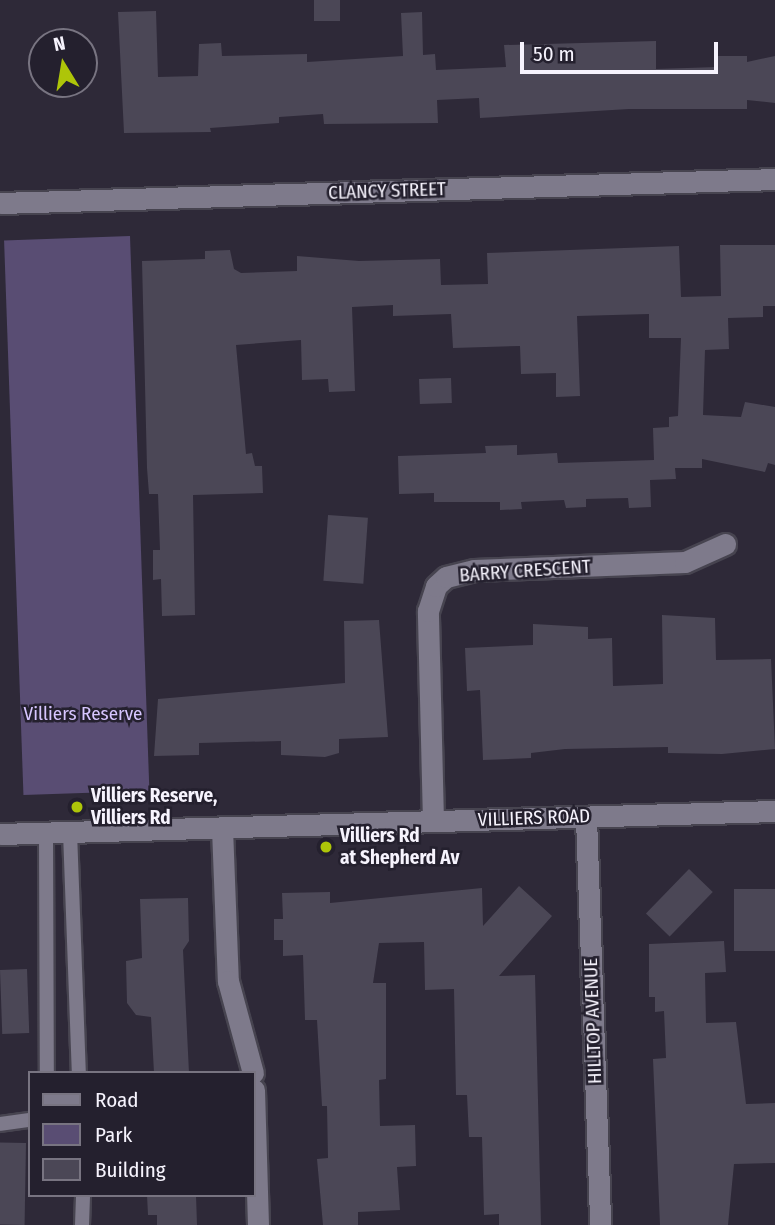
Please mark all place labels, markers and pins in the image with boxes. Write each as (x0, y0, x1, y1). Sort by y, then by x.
place label: Villiers Reserve, Villiers Rd (91, 785, 217, 829)
marker: Villiers Reserve, Villiers Rd (69, 799, 85, 815)
place label: Villiers Rd at Shepherd Av (340, 825, 459, 869)
marker: Villiers Rd at Shepherd Av (318, 839, 334, 855)

